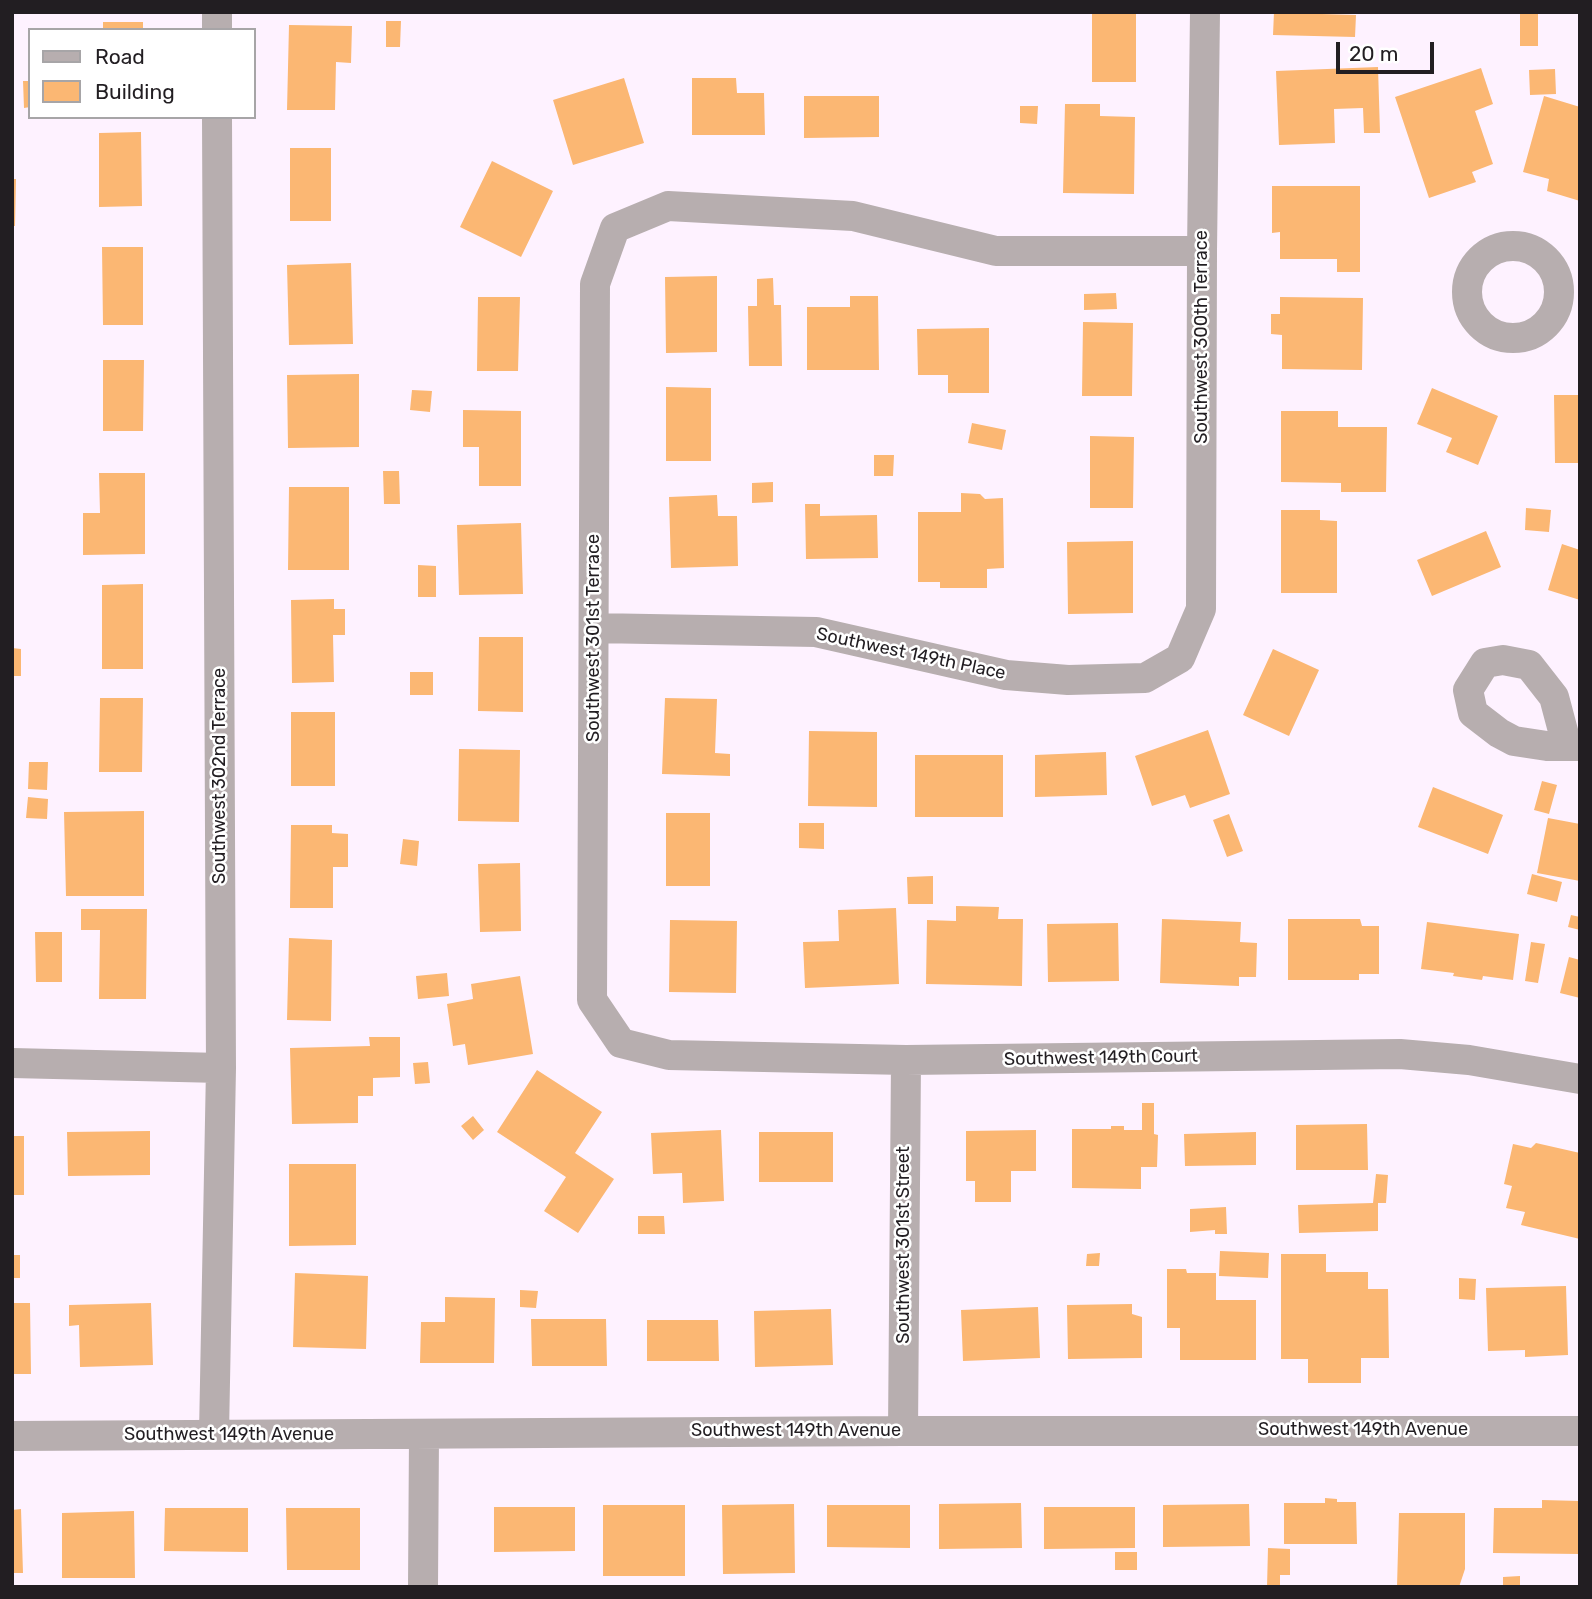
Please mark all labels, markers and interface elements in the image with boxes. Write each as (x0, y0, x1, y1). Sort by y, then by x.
legend (28, 28, 256, 119)
scale bar (1340, 28, 1438, 72)
text: 20 m (1349, 41, 1398, 66)
text: Road (95, 44, 145, 69)
text: Building (95, 79, 175, 104)
street label: Southwest 300th Terrace (1191, 230, 1213, 444)
street label: Southwest 301st Terrace (583, 534, 605, 742)
street label: Southwest 149th Place (814, 623, 1008, 685)
street label: Southwest 302nd Terrace (209, 668, 231, 884)
street label: Southwest 149th Court (1004, 1046, 1198, 1070)
street label: Southwest 301st Street (893, 1146, 915, 1344)
street label: Southwest 149th Avenue (1258, 1419, 1468, 1441)
street label: Southwest 149th Avenue (691, 1420, 901, 1442)
street label: Southwest 149th Avenue (124, 1424, 334, 1446)

